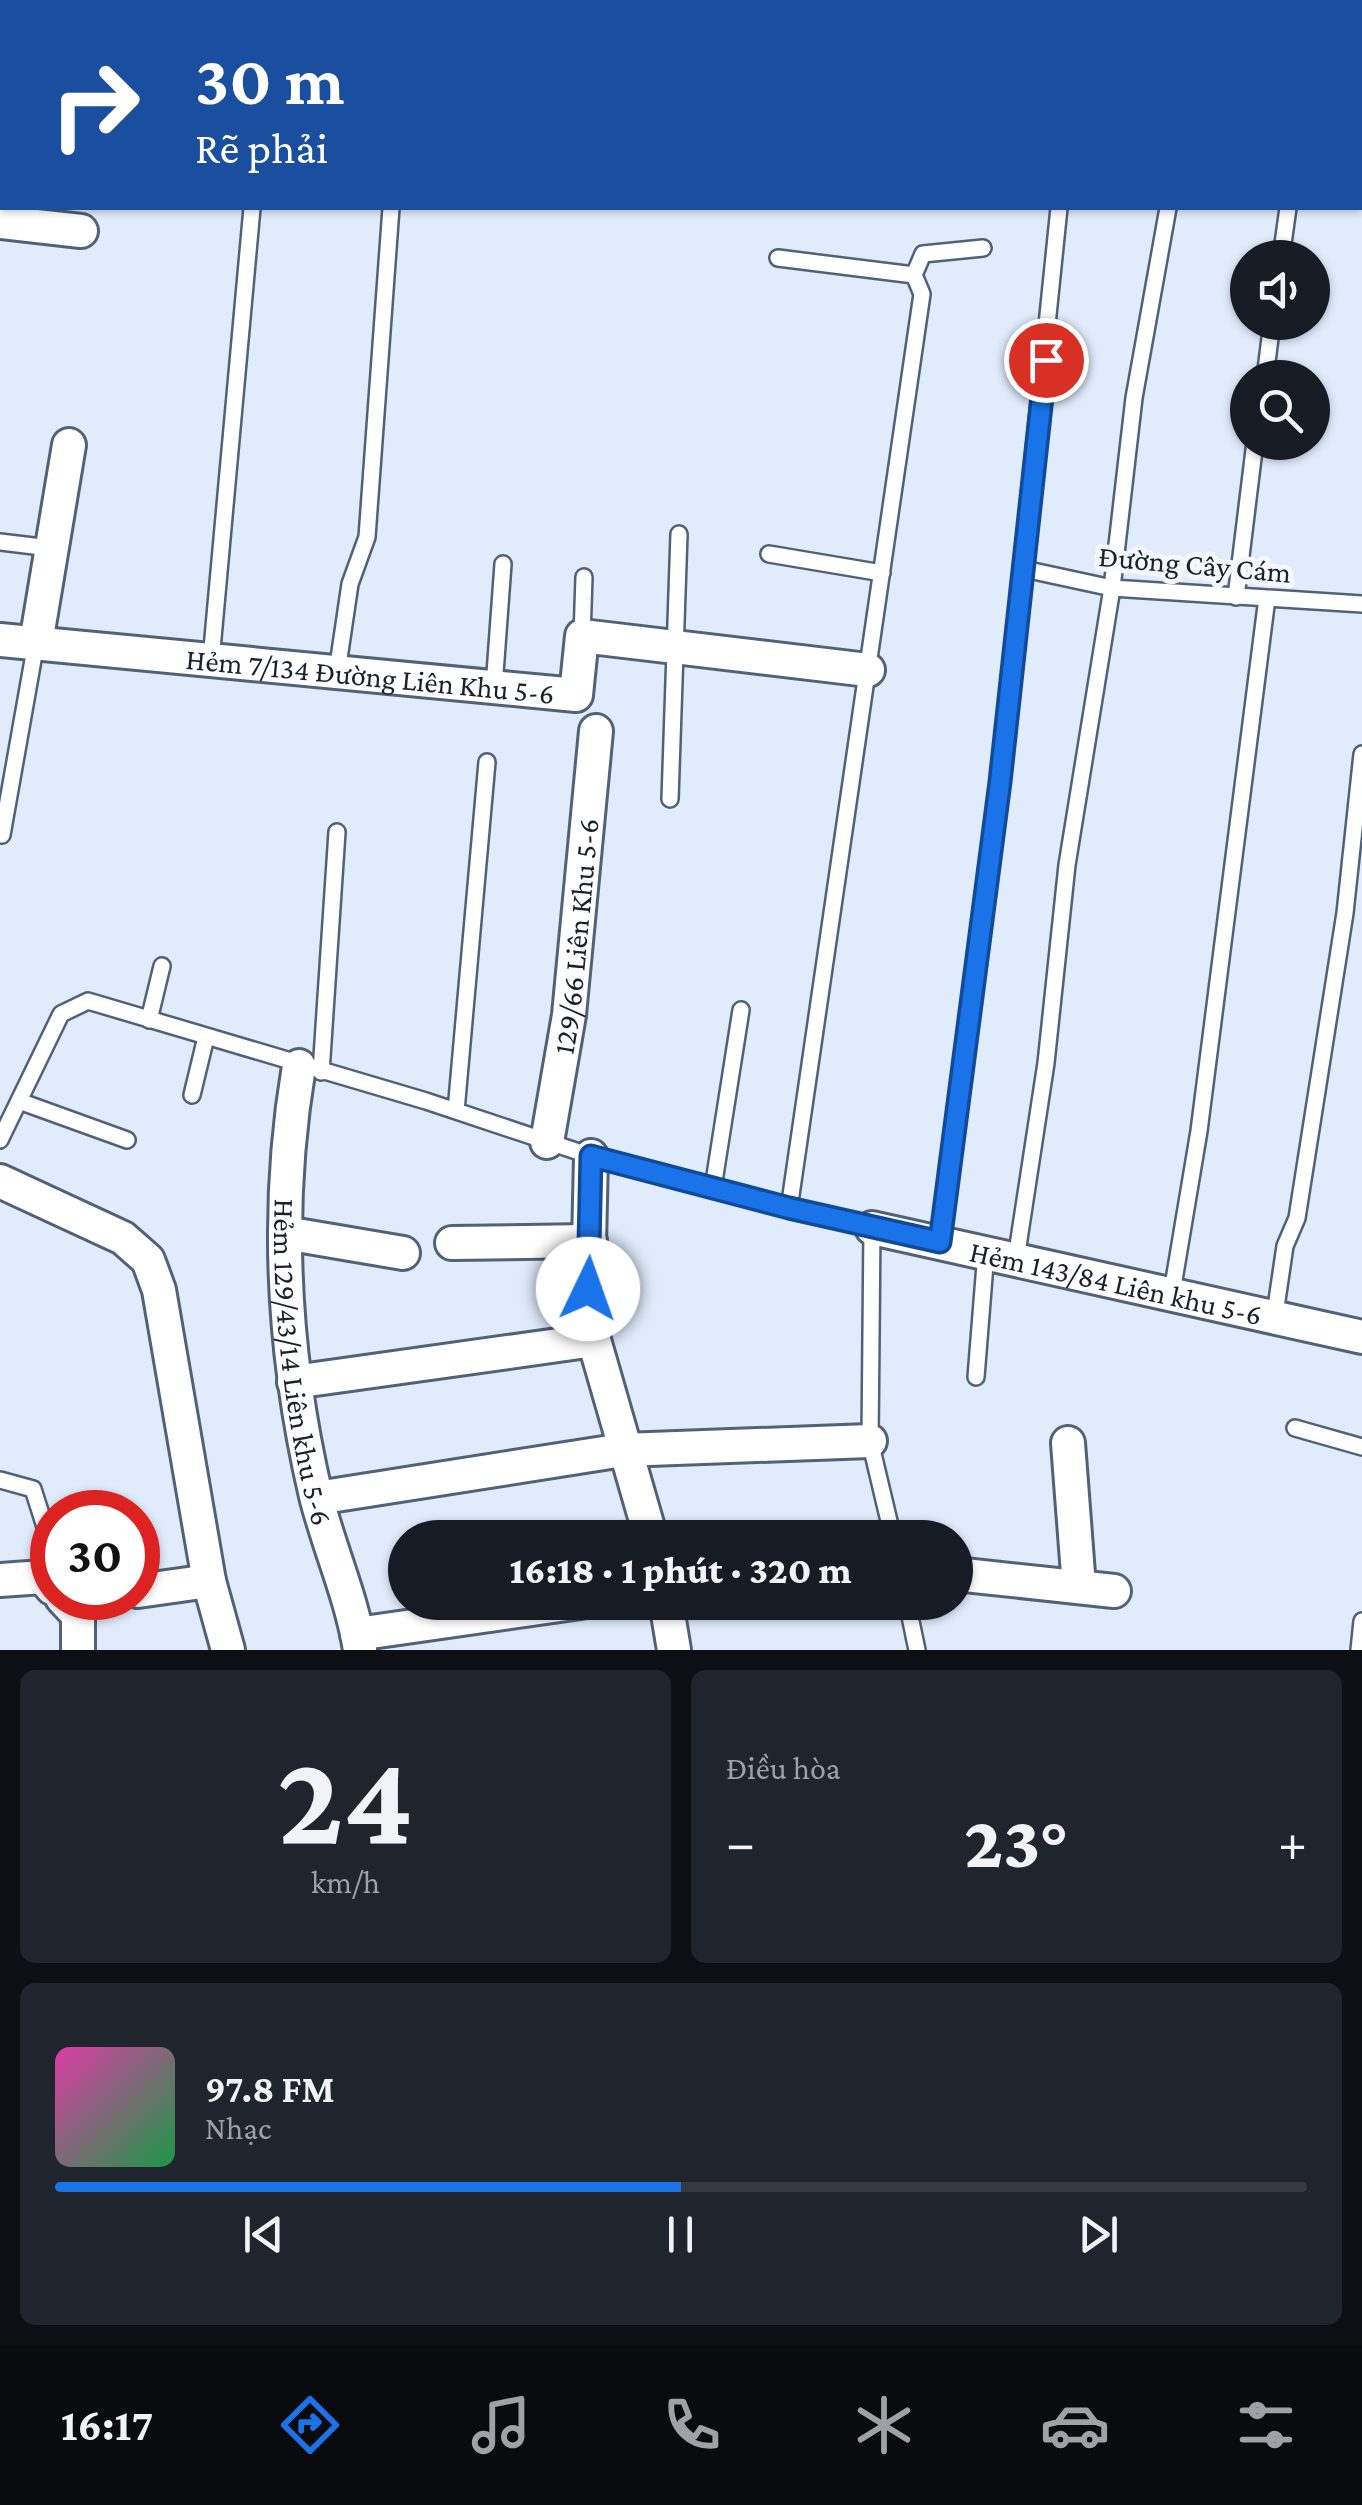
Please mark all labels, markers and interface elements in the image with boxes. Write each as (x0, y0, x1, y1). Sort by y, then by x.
icon: right (30, 40, 160, 170)
text: 30 m (195, 41, 344, 119)
text: Rẽ phải (195, 123, 328, 173)
map controls (1230, 240, 1330, 460)
button: sound (1230, 240, 1330, 340)
pin (1004, 318, 1089, 403)
icon: arrive (1019, 333, 1074, 388)
button: search (1230, 360, 1330, 460)
street label: Đường Cây Cám (1097, 539, 1293, 590)
street label: Hẻm 7/134 Đường Liên Khu 5-6 (185, 641, 556, 709)
street label: 129/66 Liên Khu 5-6 (546, 817, 604, 1057)
street label: Hẻm 129/43/14 Liên khu 5-6 (269, 1198, 340, 1529)
street label: Hẻm 143/84 Liên khu 5-6 (967, 1234, 1265, 1331)
position arrow (536, 1237, 640, 1341)
speed limit sign: 30 (30, 1490, 160, 1620)
text: 16:18 · 1 phút · 320 m (509, 1549, 852, 1591)
text: 24 (277, 1726, 414, 1871)
text: Điều hòa (726, 1750, 841, 1786)
text: 23° (964, 1800, 1069, 1883)
text: − (726, 1812, 755, 1873)
text: + (1278, 1812, 1307, 1873)
text: km/h (311, 1864, 380, 1900)
text: 97.8 FM (205, 2068, 335, 2110)
text: Nhạc (205, 2110, 271, 2146)
icon: previous (236, 2207, 291, 2262)
icon: pause (653, 2207, 708, 2262)
icon: next (1071, 2207, 1126, 2262)
icon: directions (275, 2390, 345, 2460)
icon: music (466, 2390, 536, 2460)
icon: phone (657, 2390, 727, 2460)
icon: climate (849, 2390, 919, 2460)
icon: car (1040, 2390, 1110, 2460)
icon: filters (1231, 2390, 1301, 2460)
text: 16:17 (61, 2400, 153, 2450)

